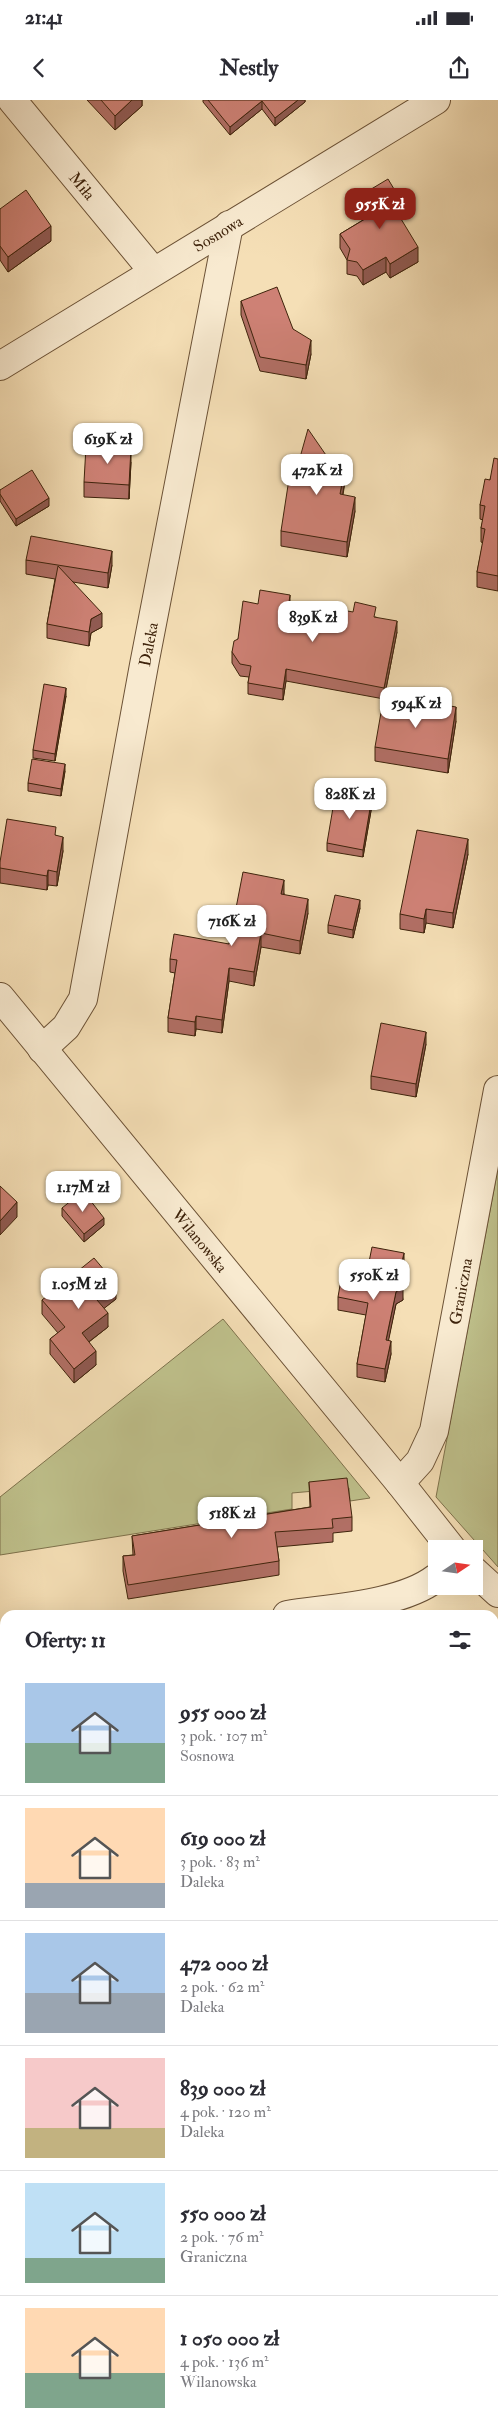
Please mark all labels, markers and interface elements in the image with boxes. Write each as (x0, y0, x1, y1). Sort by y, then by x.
text: 21:41 (25, 6, 63, 30)
icon: back (25, 54, 53, 82)
text: Nestly (220, 54, 278, 82)
icon: share (445, 54, 473, 82)
street label: Miła (64, 168, 100, 205)
pin: 955K zł (334, 188, 426, 230)
text: 955K zł (356, 194, 404, 214)
street label: Sosnowa (190, 211, 247, 257)
pin: 619K zł (62, 422, 154, 465)
text: 619K zł (84, 429, 132, 449)
pin: 472K zł (271, 454, 363, 496)
text: 472K zł (292, 460, 342, 480)
pin: 839K zł (267, 600, 359, 643)
text: 839K zł (289, 607, 337, 627)
street label: Daleka (135, 620, 163, 668)
pin: 594K zł (370, 686, 462, 729)
text: 594K zł (391, 693, 441, 713)
pin: 828K zł (304, 778, 396, 820)
text: 828K zł (325, 784, 375, 804)
pin: 716K zł (186, 904, 278, 947)
text: 716K zł (208, 911, 256, 931)
pin: 1.17M zł (31, 1170, 135, 1213)
text: 1.17M zł (57, 1177, 109, 1197)
street label: Wilanowska (167, 1204, 232, 1277)
street label: Graniczna (445, 1256, 477, 1326)
pin: 550K zł (328, 1258, 420, 1301)
text: 550K zł (350, 1265, 398, 1285)
pin: 1.05M zł (27, 1268, 131, 1310)
text: 1.05M zł (52, 1274, 106, 1294)
pin: 518K zł (186, 1496, 278, 1539)
text: 518K zł (209, 1503, 255, 1523)
north arrow (428, 1540, 482, 1595)
map controls (428, 1540, 483, 1595)
icon: filters (446, 1626, 474, 1654)
text: Oferty: 11 (25, 1627, 106, 1654)
text: 955 000 zł (180, 1699, 266, 1726)
icon: home (65, 1703, 125, 1763)
text: 3 pok. · 107 m² (180, 1726, 267, 1746)
text: Sosnowa (180, 1746, 234, 1766)
text: 619 000 zł (180, 1825, 265, 1852)
icon: home (65, 1828, 125, 1888)
text: 3 pok. · 83 m² (180, 1852, 260, 1872)
text: Daleka (180, 1872, 224, 1892)
text: 472 000 zł (180, 1950, 268, 1977)
icon: home (65, 1953, 125, 2013)
text: 2 pok. · 62 m² (180, 1977, 264, 1997)
text: Daleka (180, 1997, 224, 2017)
text: 839 000 zł (180, 2075, 265, 2102)
icon: home (65, 2078, 125, 2138)
text: 4 pok. · 120 m² (180, 2102, 271, 2122)
text: Daleka (180, 2122, 224, 2142)
text: 550 000 zł (180, 2200, 266, 2227)
icon: home (65, 2203, 125, 2263)
text: 2 pok. · 76 m² (180, 2227, 264, 2247)
text: Graniczna (180, 2247, 247, 2267)
text: 1 050 000 zł (180, 2325, 279, 2352)
icon: home (65, 2328, 125, 2388)
text: 4 pok. · 136 m² (180, 2352, 269, 2372)
text: Wilanowska (180, 2372, 256, 2392)

